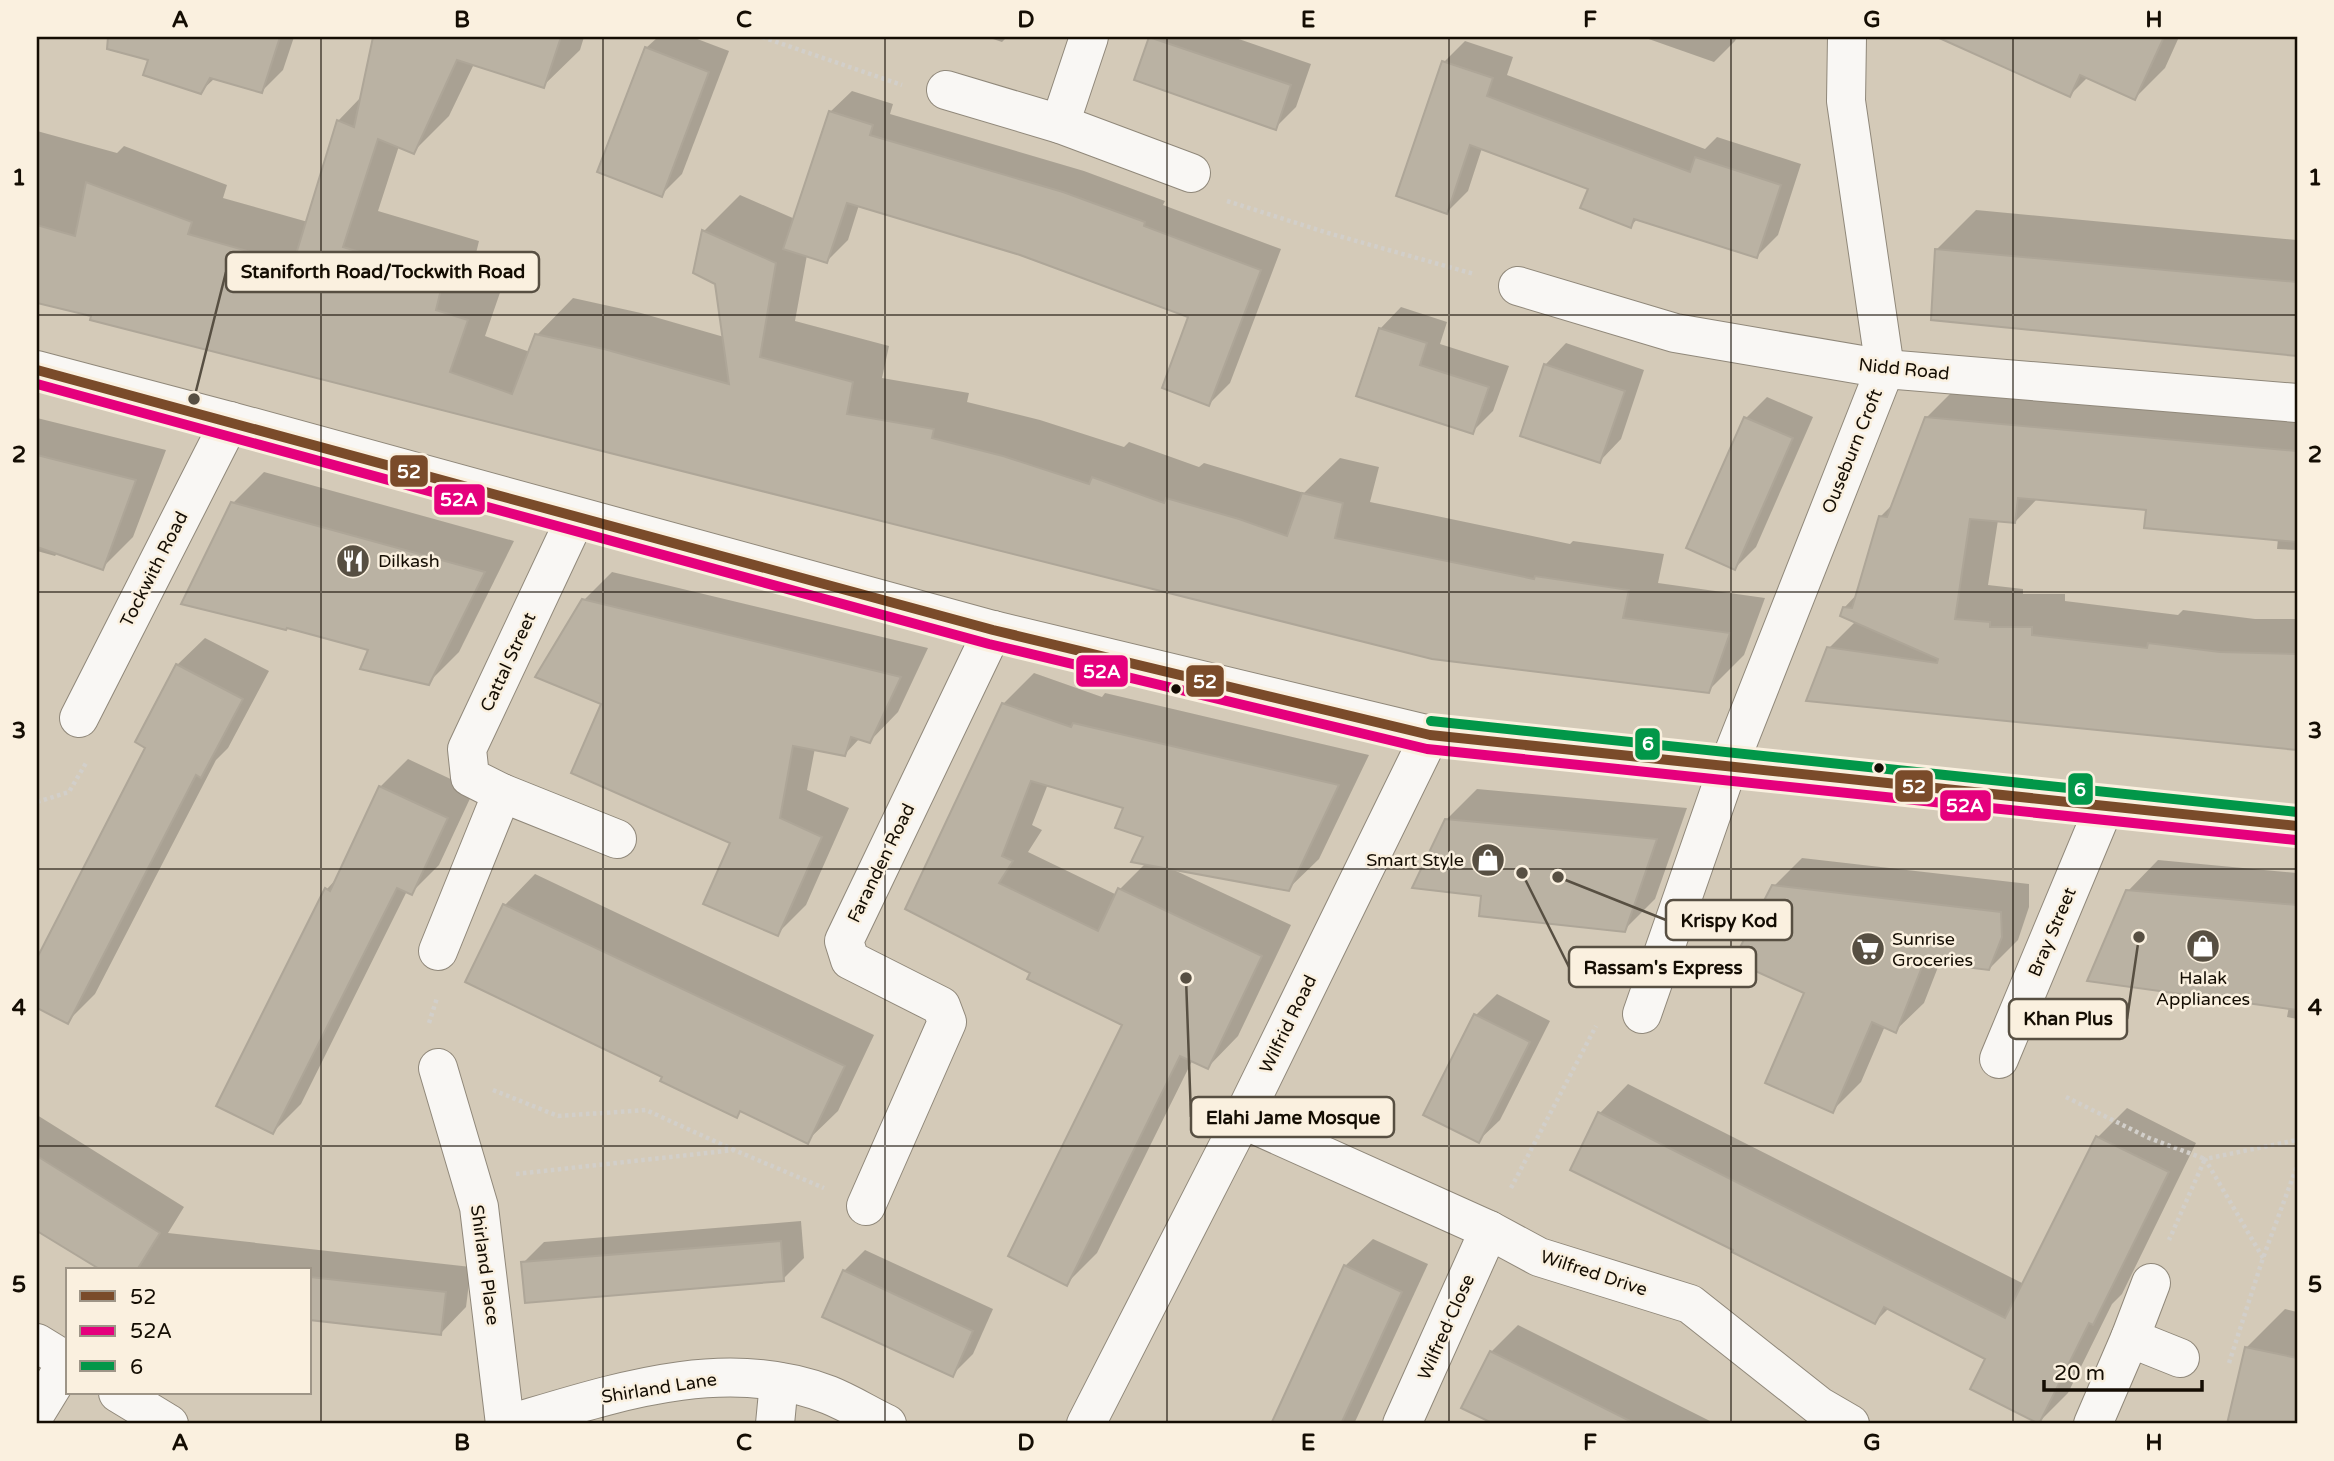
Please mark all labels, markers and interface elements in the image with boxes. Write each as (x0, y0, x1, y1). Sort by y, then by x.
text: A (171, 6, 189, 34)
text: B (454, 6, 470, 34)
text: C (736, 6, 752, 34)
text: D (1017, 6, 1035, 34)
text: E (1301, 6, 1315, 34)
text: F (1583, 6, 1597, 34)
text: G (1863, 6, 1881, 34)
text: H (2145, 6, 2163, 34)
text: 1 (12, 164, 26, 192)
text: 1 (2308, 164, 2322, 192)
callout: Staniforth Road/Tockwith Road (226, 252, 539, 292)
text: Staniforth Road/Tockwith Road (241, 261, 525, 283)
street label: Nidd Road (1857, 353, 1951, 385)
street label: Ouseburn Croft (1817, 385, 1887, 517)
text: 2 (12, 441, 26, 469)
text: 2 (2308, 441, 2322, 469)
line badge: 52 (389, 454, 429, 488)
text: 52 (397, 461, 421, 483)
line badge: 52A (433, 483, 486, 516)
text: 52A (440, 489, 478, 511)
street label: Tockwith Road (115, 508, 193, 630)
restaurant icon: Dilkash (334, 542, 372, 580)
place label: Dilkash (378, 550, 440, 572)
street label: Cattal Street (475, 609, 541, 715)
line badge: 52A (1075, 654, 1129, 688)
text: 52A (1083, 661, 1121, 683)
line badge: 52 (1185, 664, 1225, 698)
text: 52 (1193, 671, 1217, 693)
unlabelled marker (1169, 682, 1183, 696)
text: 3 (12, 717, 26, 745)
text: 3 (2308, 717, 2322, 745)
line badge: 6 (1634, 727, 1661, 761)
text: 6 (1642, 733, 1654, 755)
unlabelled marker (1872, 761, 1886, 775)
line badge: 52 (1894, 769, 1934, 803)
line badge: 6 (2067, 772, 2094, 806)
text: 52 (1902, 776, 1926, 798)
text: 6 (2074, 779, 2086, 801)
line badge: 52A (1939, 789, 1992, 822)
text: 52A (1946, 795, 1984, 817)
street label: Faranden Road (843, 800, 919, 926)
shop icon: Smart Style (1469, 841, 1507, 879)
place label: Smart Style (1366, 849, 1464, 871)
street label: Bray Street (2023, 884, 2081, 980)
callout: Krispy Kod (1666, 900, 1792, 940)
text: Krispy Kod (1680, 910, 1778, 933)
shop icon: Halak Appliances (2184, 927, 2222, 965)
place label: Sunrise Groceries (1892, 928, 1973, 971)
supermarket icon: Sunrise Groceries (1849, 930, 1887, 968)
callout: Rassam's Express (1569, 947, 1756, 987)
text: Rassam's Express (1583, 957, 1743, 980)
place label: Halak Appliances (2156, 967, 2250, 1010)
street label: Wilfrid Road (1255, 971, 1321, 1077)
text: 4 (12, 994, 27, 1022)
text: 4 (2308, 994, 2323, 1022)
callout: Khan Plus (2009, 999, 2127, 1039)
text: Khan Plus (2023, 1008, 2113, 1030)
callout: Elahi Jame Mosque (1191, 1097, 1394, 1137)
text: Elahi Jame Mosque (1206, 1107, 1381, 1130)
street label: Shirland Place (466, 1203, 504, 1327)
street label: Wilfred Drive (1538, 1245, 1650, 1301)
legend (66, 1268, 312, 1394)
text: 5 (12, 1271, 26, 1299)
street label: Wilfred Close (1413, 1271, 1479, 1383)
text: 5 (2308, 1271, 2322, 1299)
text: 52 (130, 1285, 156, 1310)
text: 52A (130, 1319, 172, 1344)
scale bar (2044, 1349, 2201, 1393)
text: 6 (130, 1355, 143, 1380)
text: 20 m (2054, 1361, 2105, 1386)
street label: Shirland Lane (600, 1368, 718, 1408)
text: A (171, 1429, 189, 1457)
text: B (454, 1429, 470, 1457)
text: C (736, 1429, 752, 1457)
text: D (1017, 1429, 1035, 1457)
text: E (1301, 1429, 1315, 1457)
text: F (1583, 1429, 1597, 1457)
text: G (1863, 1429, 1881, 1457)
text: H (2145, 1429, 2163, 1457)

